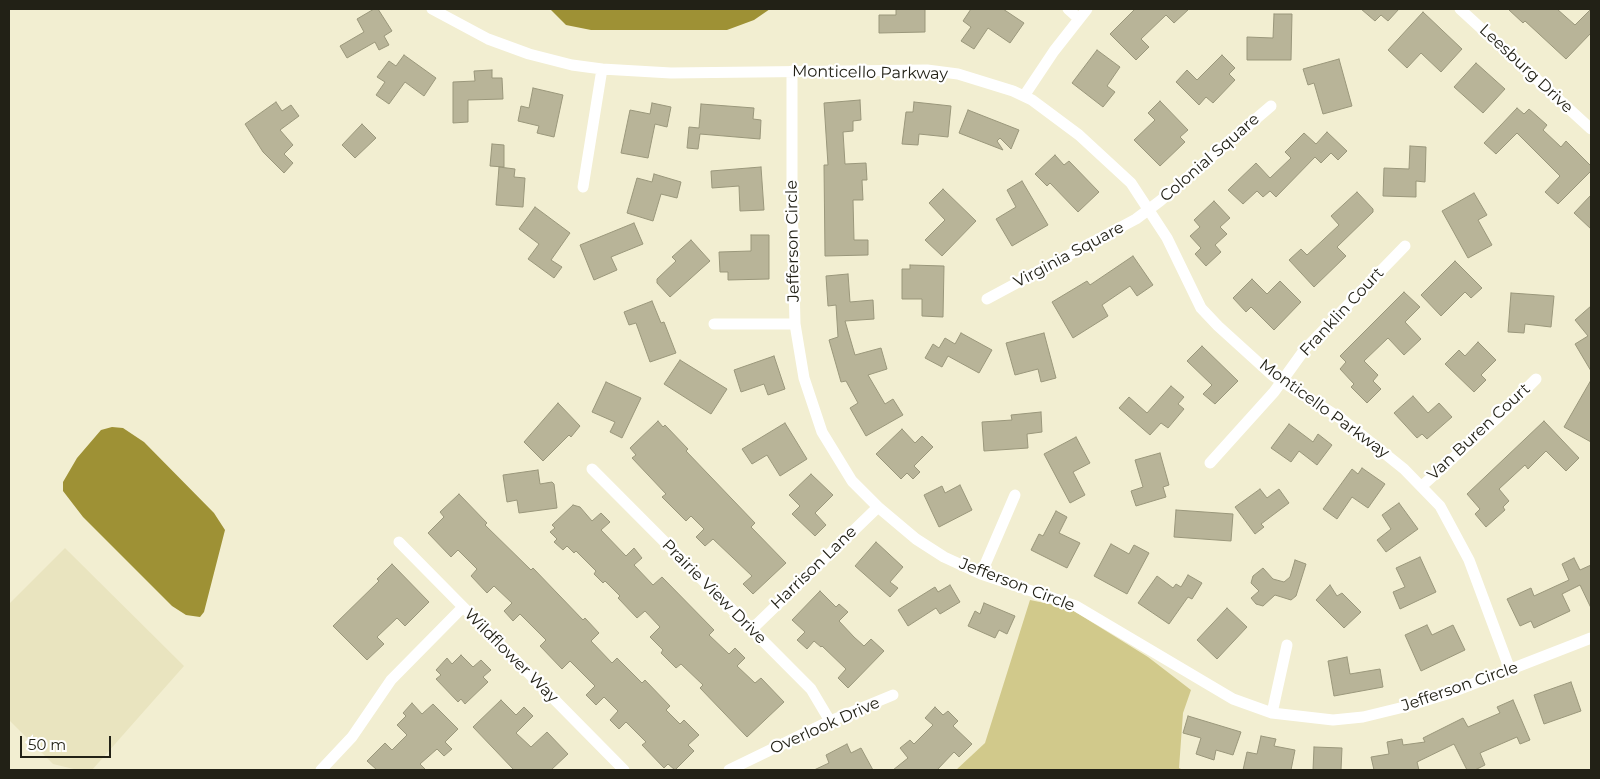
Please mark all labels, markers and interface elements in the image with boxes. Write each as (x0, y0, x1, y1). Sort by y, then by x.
street label: Leesburg Drive (1475, 21, 1577, 117)
street label: Monticello Parkway (792, 62, 948, 84)
street label: Colonial Square (1156, 110, 1264, 206)
street label: Jefferson Circle (782, 180, 804, 302)
street label: Virginia Square (1011, 218, 1127, 292)
street label: Franklin Court (1296, 264, 1388, 360)
street label: Monticello Parkway (1255, 355, 1393, 463)
street label: Van Buren Court (1424, 380, 1534, 484)
street label: Harrison Lane (767, 522, 861, 614)
street label: Prairie View Drive (658, 536, 770, 648)
street label: Jefferson Circle (957, 554, 1077, 616)
street label: Wildflower Way (460, 605, 562, 707)
street label: Jefferson Circle (1399, 658, 1521, 716)
street label: Overlook Drive (767, 693, 883, 759)
scale bar (22, 726, 114, 758)
text: 50 m (28, 735, 66, 754)

